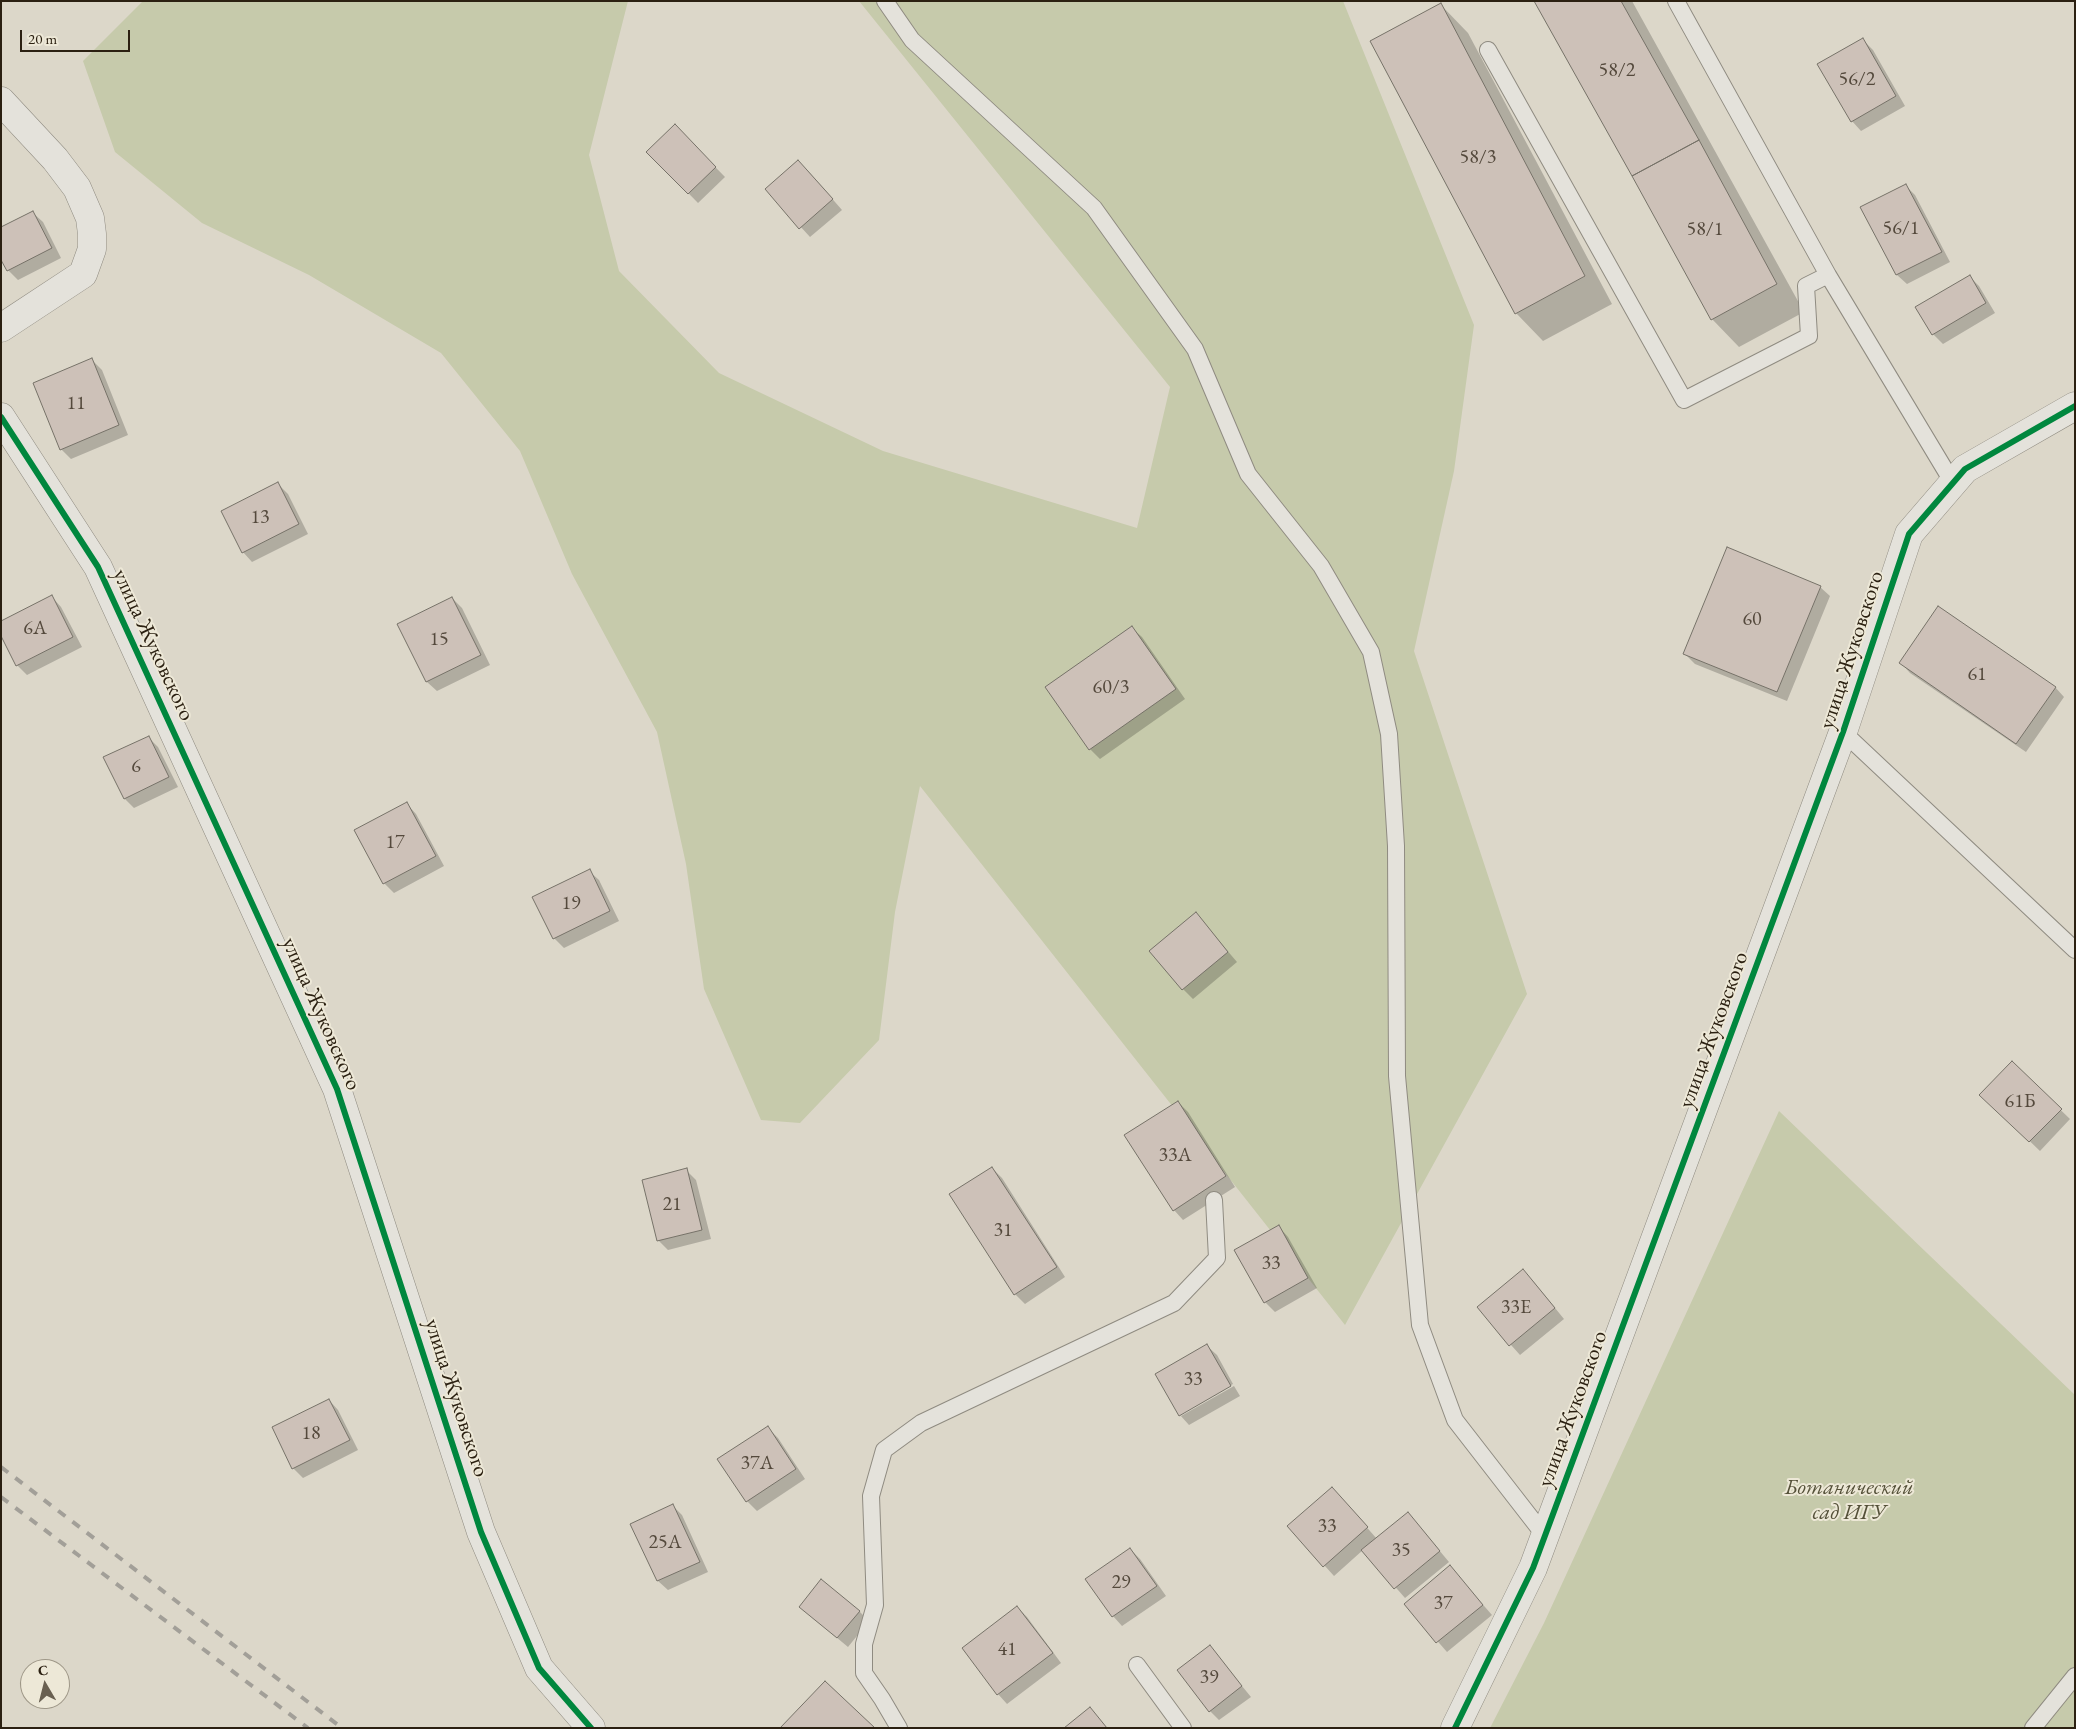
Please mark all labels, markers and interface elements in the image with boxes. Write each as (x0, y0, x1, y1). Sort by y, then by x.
scale bar (22, 20, 132, 52)
text: 20 m (28, 29, 57, 48)
house number: 58/2 (1599, 59, 1635, 83)
house number: 56/2 (1839, 68, 1875, 92)
house number: 58/3 (1460, 146, 1496, 170)
house number: 56/1 (1883, 217, 1919, 241)
house number: 58/1 (1687, 218, 1723, 242)
house number: 11 (66, 392, 86, 416)
house number: 13 (250, 506, 270, 530)
street label: улица Жуковского (106, 565, 200, 725)
street label: улица Жуковского (1814, 568, 1890, 732)
house number: 60 (1742, 608, 1762, 632)
house number: 6А (23, 617, 47, 641)
house number: 15 (429, 628, 449, 652)
house number: 61 (1967, 663, 1987, 687)
house number: 60/3 (1093, 676, 1129, 700)
house number: 6 (131, 755, 141, 779)
house number: 17 (385, 831, 405, 855)
house number: 19 (561, 892, 581, 916)
street label: улица Жуковского (275, 933, 367, 1095)
street label: улица Жуковского (1673, 948, 1755, 1112)
house number: 61Б (2005, 1090, 2035, 1114)
house number: 33А (1158, 1144, 1192, 1168)
house number: 21 (662, 1193, 682, 1217)
house number: 31 (993, 1219, 1013, 1243)
house number: 33 (1261, 1252, 1281, 1276)
house number: 33Е (1501, 1296, 1531, 1320)
street label: улица Жуковского (418, 1316, 494, 1480)
street label: улица Жуковского (1532, 1327, 1614, 1491)
house number: 33 (1183, 1368, 1203, 1392)
house number: 18 (301, 1422, 321, 1446)
house number: 37А (740, 1452, 774, 1476)
park label: Ботанический сад ИГУ (1785, 1475, 1913, 1526)
house number: 33 (1317, 1515, 1337, 1539)
house number: 25А (648, 1531, 682, 1555)
house number: 35 (1391, 1539, 1411, 1563)
house number: 29 (1111, 1571, 1131, 1595)
house number: 37 (1433, 1592, 1453, 1616)
house number: 41 (997, 1638, 1017, 1662)
north arrow (20, 1659, 70, 1709)
text: С (37, 1661, 49, 1680)
house number: 39 (1199, 1666, 1219, 1690)

